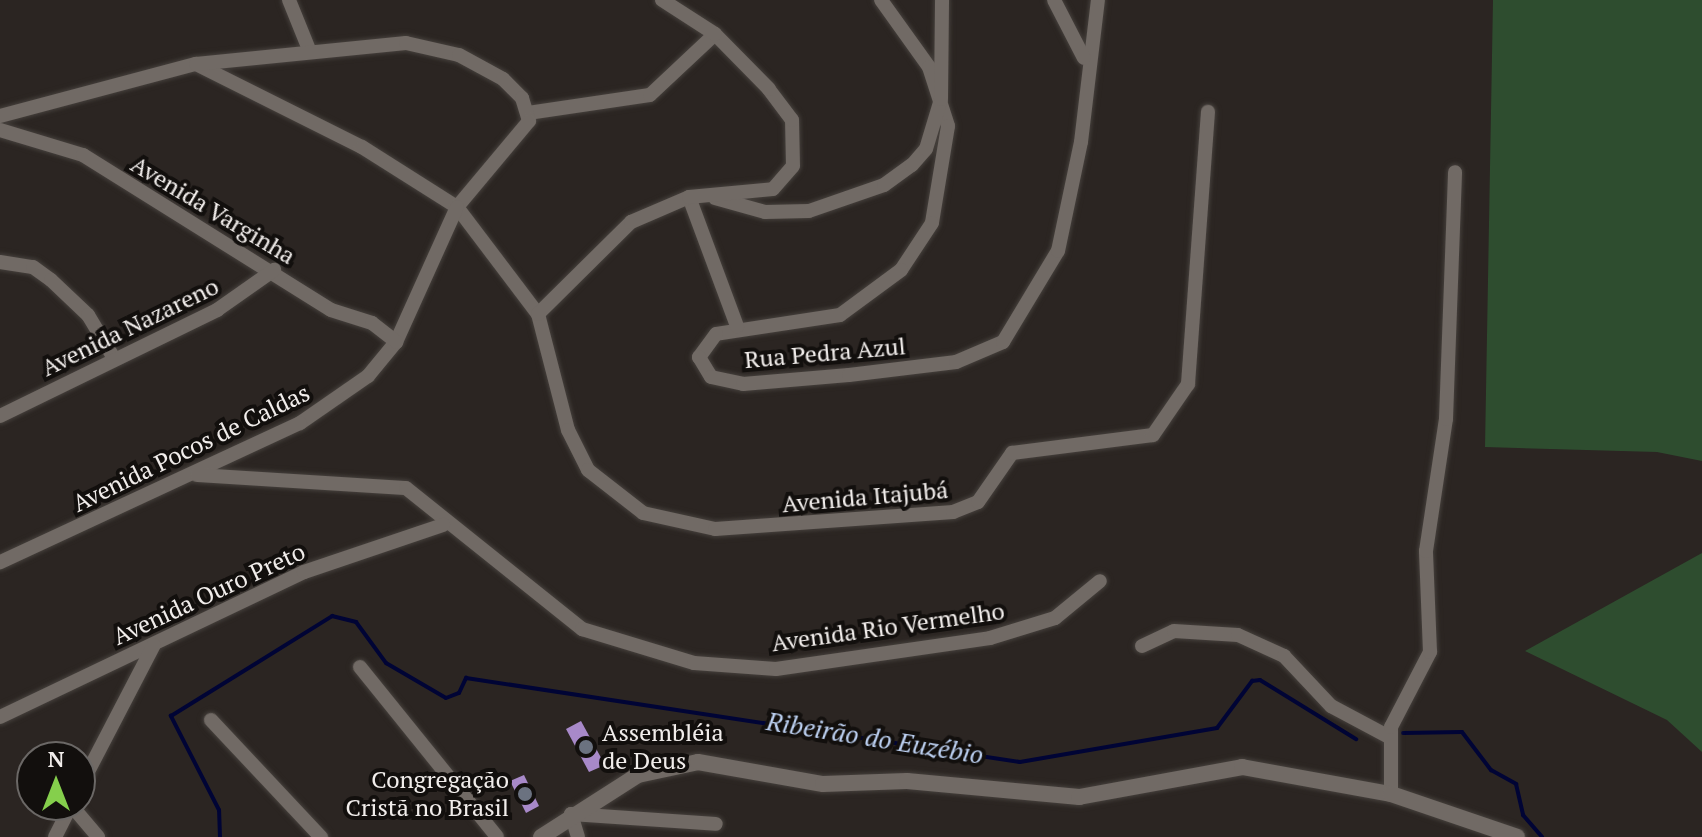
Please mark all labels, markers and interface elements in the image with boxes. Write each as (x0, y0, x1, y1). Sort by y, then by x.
street label: Avenida Varginha (125, 149, 301, 271)
street label: Avenida Nazareno (37, 272, 223, 382)
street label: Rua Pedra Azul (743, 332, 907, 374)
street label: Avenida Pocos de Caldas (68, 378, 314, 518)
street label: Avenida Itajubá (781, 475, 949, 519)
street label: Avenida Ouro Preto (108, 537, 310, 651)
street label: Avenida Rio Vermelho (769, 596, 1007, 658)
water label: Ribeirão do Euzébio (764, 705, 986, 771)
place label: Assembléia de Deus (602, 719, 724, 775)
marker: Assembléia de Deus (577, 738, 595, 756)
north arrow (16, 741, 96, 821)
text: N (48, 744, 64, 773)
place label: Congregação Cristã no Brasil (346, 766, 509, 822)
marker: Congregação Cristã no Brasil (516, 785, 534, 803)

